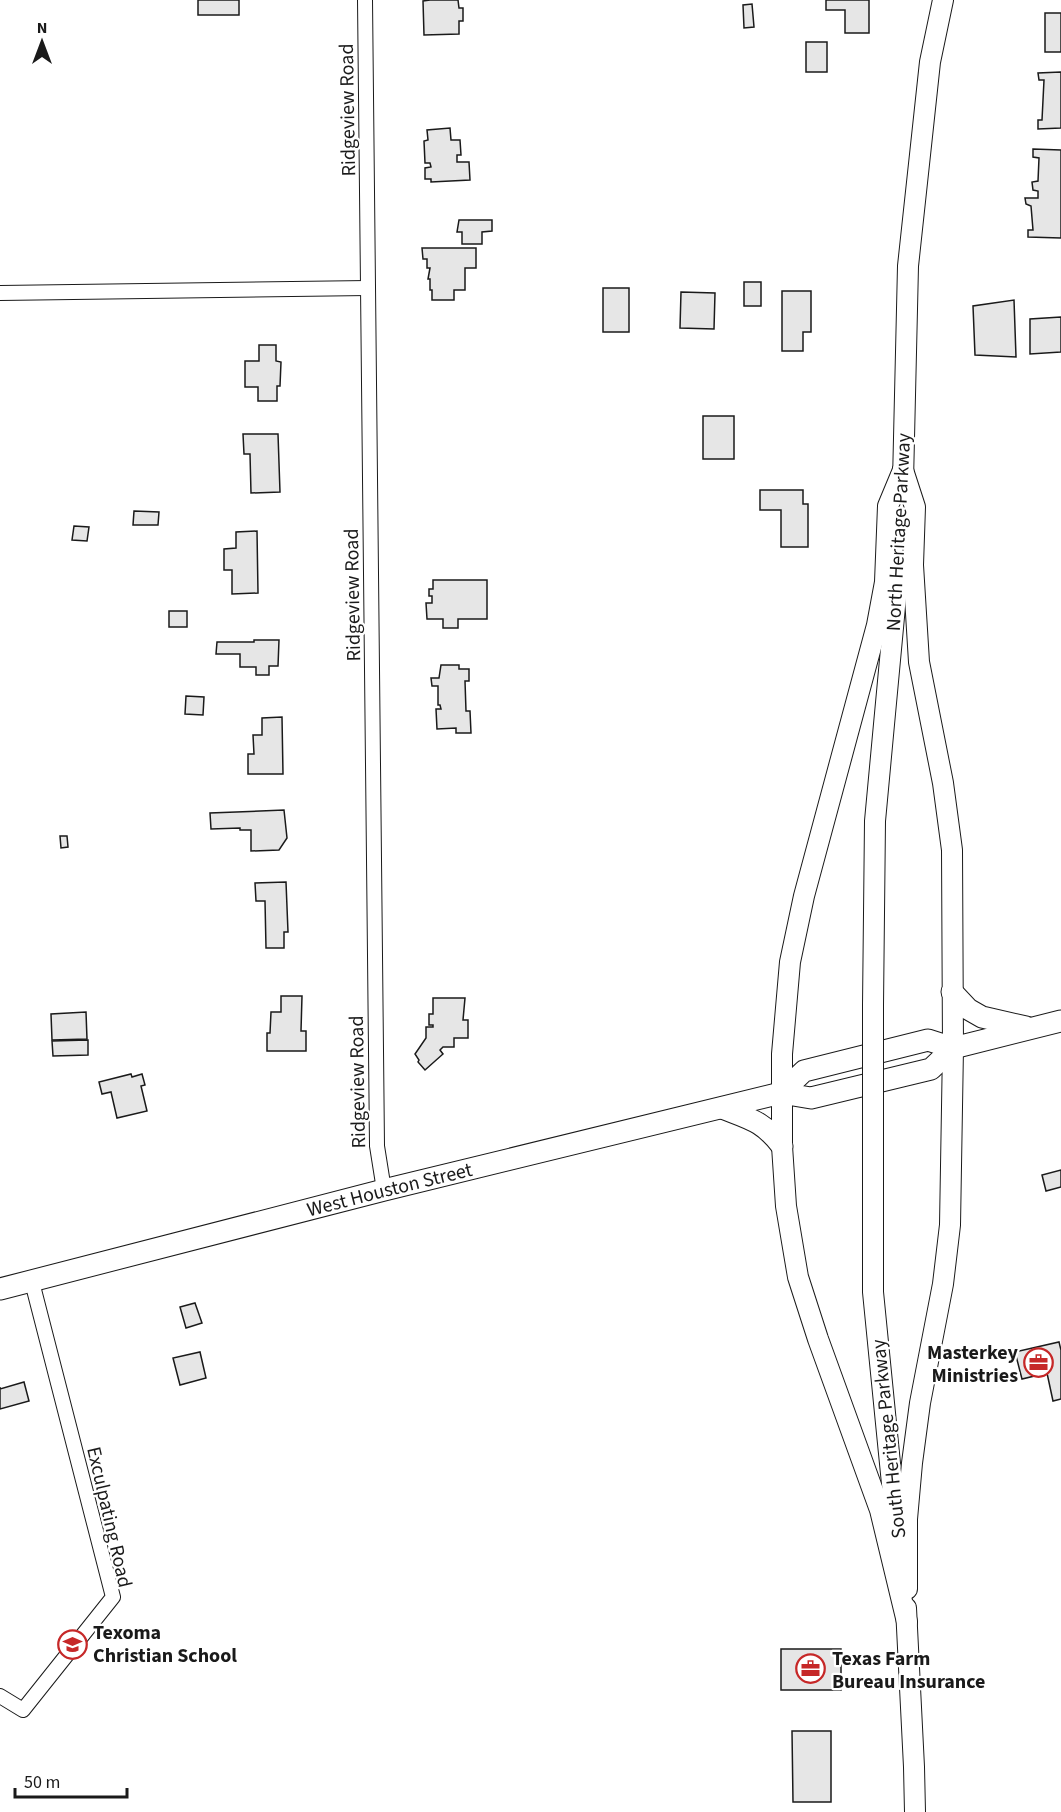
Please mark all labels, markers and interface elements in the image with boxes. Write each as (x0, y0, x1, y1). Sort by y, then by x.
north arrow (12, 12, 72, 72)
text: N (37, 17, 47, 39)
street label: Ridgeview Road (333, 43, 363, 177)
street label: North Heritage Parkway (880, 432, 918, 632)
street label: Ridgeview Road (338, 528, 368, 662)
street label: Ridgeview Road (343, 1015, 373, 1149)
street label: West Houston Street (304, 1156, 475, 1224)
street label: South Heritage Parkway (865, 1337, 913, 1540)
place label: Masterkey Ministries (927, 1339, 1019, 1390)
office icon: Masterkey Ministries (1023, 1347, 1055, 1379)
street label: Exculpating Road (79, 1444, 139, 1590)
place label: Texoma Christian School (93, 1619, 237, 1670)
school or university icon: Texoma Christian School (56, 1628, 88, 1660)
place label: Texas Farm Bureau Insurance (832, 1645, 985, 1696)
office icon: Texas Farm Bureau Insurance (795, 1653, 827, 1685)
scale bar (15, 1761, 128, 1799)
text: 50 m (24, 1770, 60, 1795)

